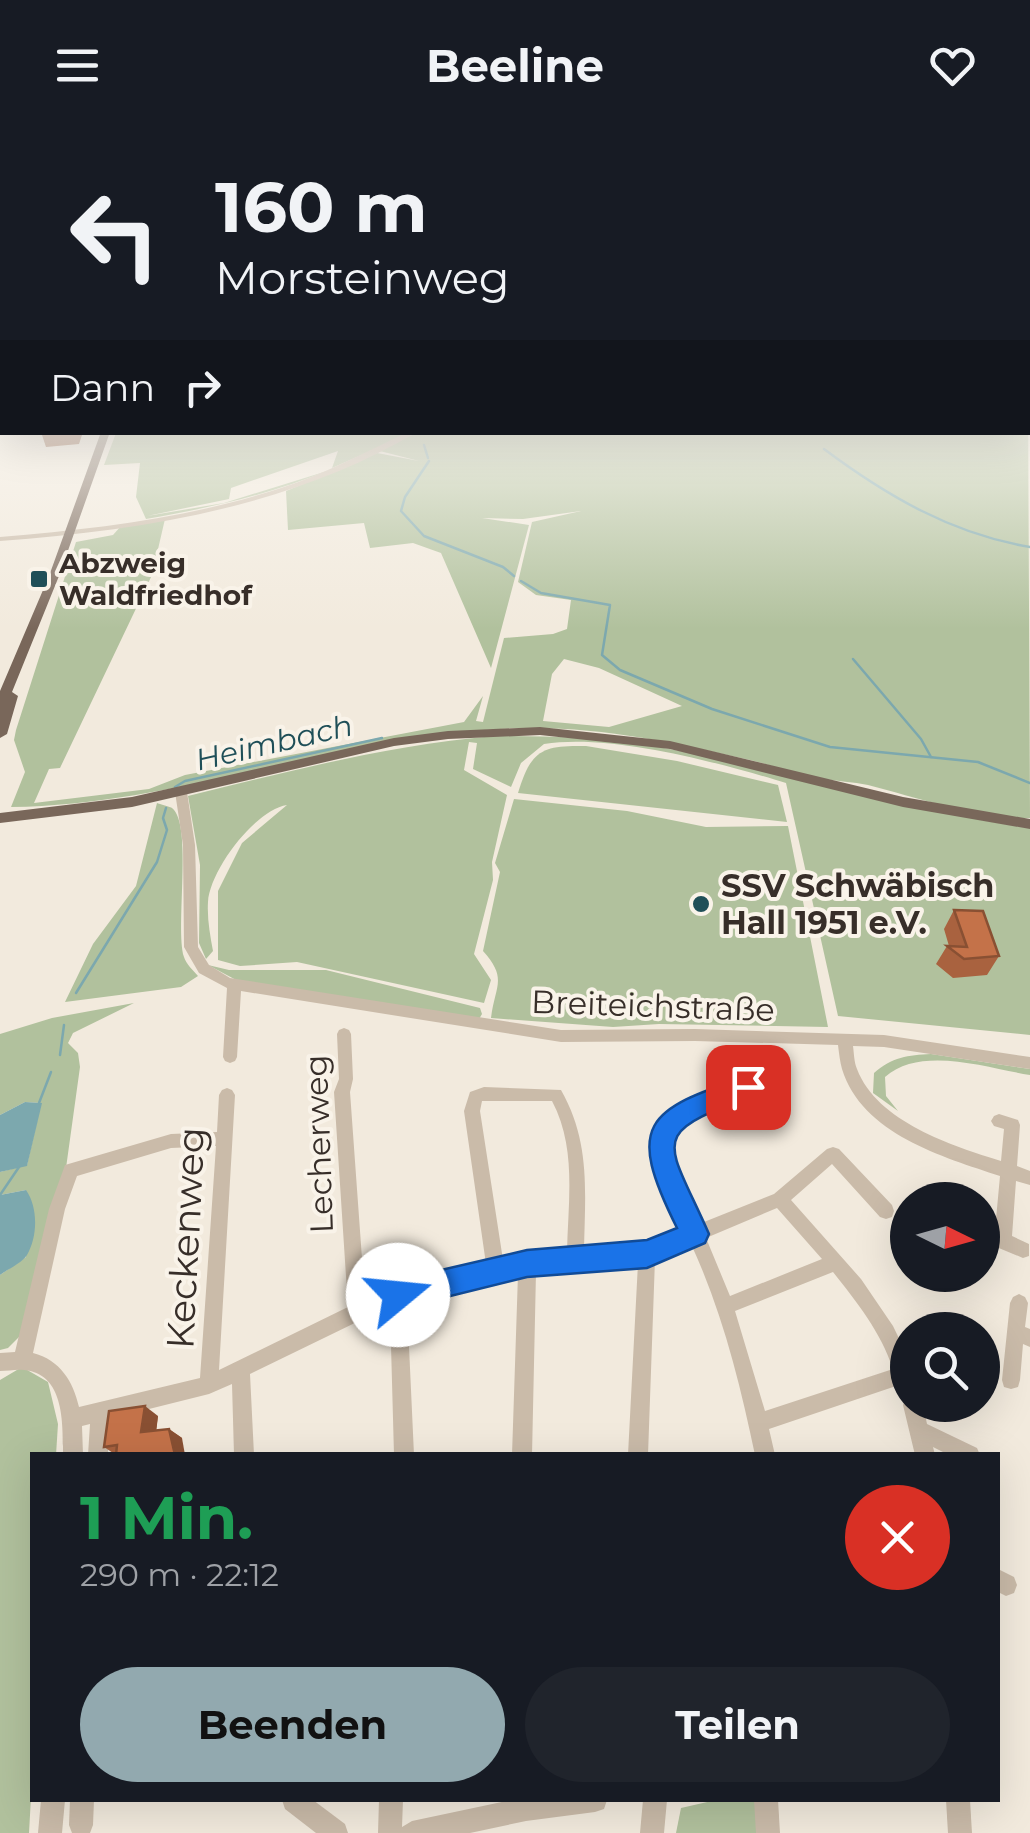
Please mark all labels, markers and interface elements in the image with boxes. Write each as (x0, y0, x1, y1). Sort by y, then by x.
icon: menu (50, 38, 105, 93)
text: Beeline (426, 38, 604, 93)
icon: heart (925, 38, 980, 93)
text: 160 m (215, 164, 428, 250)
icon: left (50, 170, 180, 300)
text: Morsteinweg (215, 250, 510, 305)
icon: right (175, 360, 230, 415)
text: Dann (50, 364, 155, 411)
place label: Abzweig Waldfriedhof (58, 546, 253, 612)
marker: Abzweig Waldfriedhof (28, 568, 50, 590)
water label: Heimbach (192, 706, 356, 779)
place label: SSV Schwäbisch Hall 1951 e.V. (721, 866, 994, 942)
marker: SSV Schwäbisch Hall 1951 e.V. (690, 893, 712, 915)
street label: Breiteichstraße (531, 982, 775, 1029)
pin (706, 1045, 791, 1130)
street label: Lecherweg (296, 1054, 341, 1234)
icon: arrive (721, 1060, 776, 1115)
street label: Keckenweg (156, 1126, 215, 1350)
north arrow (890, 1182, 1000, 1292)
map controls (890, 1182, 1000, 1422)
position arrow (346, 1243, 450, 1347)
button: search (890, 1312, 1000, 1422)
text: 1 Min. (80, 1481, 253, 1554)
button: close (845, 1485, 950, 1590)
text: 290 m · 22:12 (80, 1555, 279, 1594)
button: Beenden (80, 1667, 505, 1782)
button: Teilen (525, 1667, 950, 1782)

